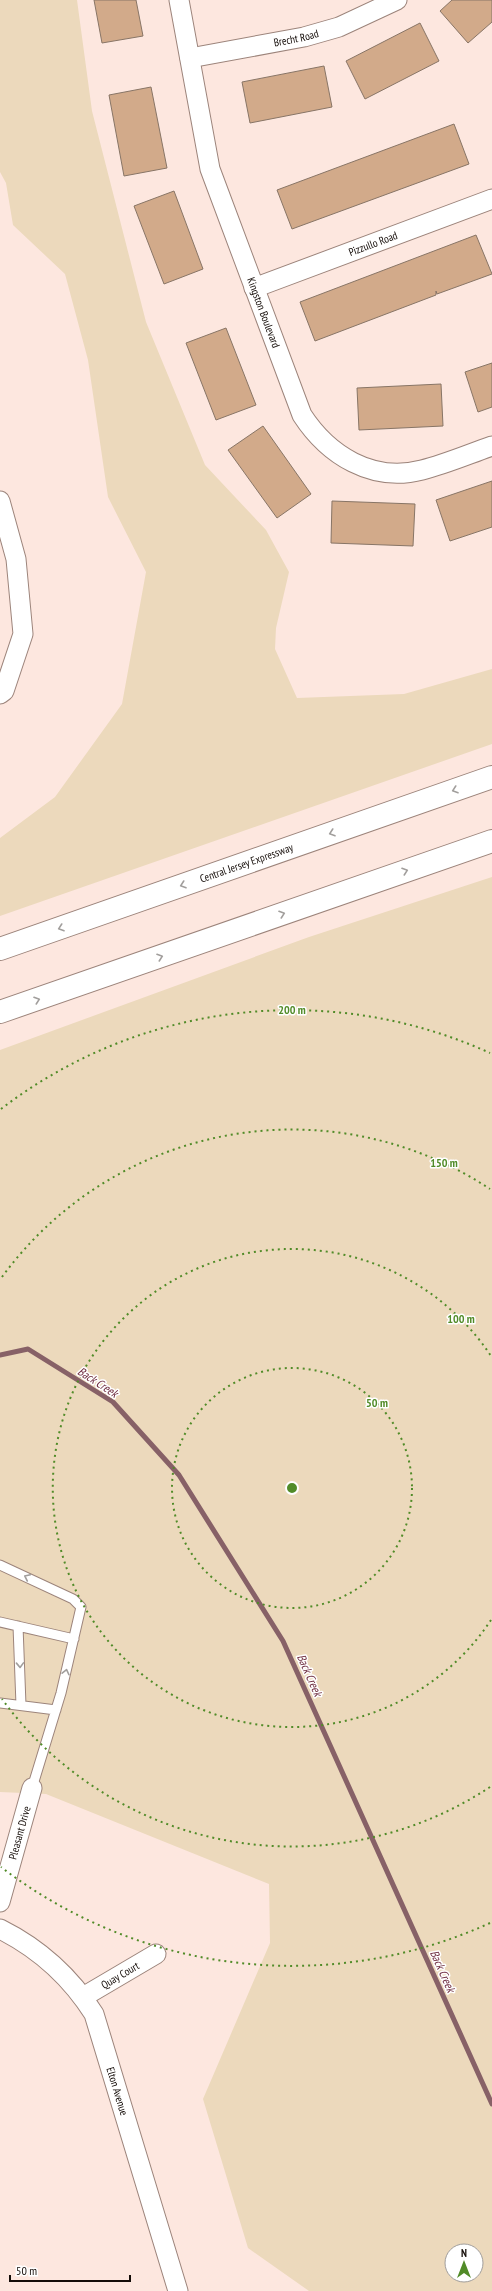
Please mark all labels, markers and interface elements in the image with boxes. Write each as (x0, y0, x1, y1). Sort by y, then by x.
street label: Brecht Road (273, 26, 320, 49)
street label: Pizzullo Road (347, 228, 400, 259)
street label: Kingston Boulevard (244, 275, 283, 350)
one-way arrow (452, 785, 459, 794)
one-way arrow (329, 828, 336, 837)
street label: Central Jersey Expressway (198, 840, 296, 886)
one-way arrow (402, 868, 409, 876)
one-way arrow (180, 880, 187, 889)
one-way arrow (279, 911, 286, 919)
one-way arrow (57, 923, 64, 932)
one-way arrow (156, 954, 163, 962)
one-way arrow (33, 996, 40, 1005)
text: 200 m (278, 1002, 306, 1017)
text: 150 m (430, 1155, 458, 1170)
text: 100 m (447, 1311, 475, 1326)
water label: Back Creek (75, 1364, 122, 1401)
text: 50 m (366, 1395, 388, 1410)
centre of rings (285, 1481, 299, 1495)
one-way arrow (23, 1574, 31, 1582)
water label: Back Creek (294, 1652, 326, 1700)
one-way arrow (15, 1662, 24, 1668)
one-way arrow (62, 1669, 70, 1676)
street label: Pleasant Drive (5, 1804, 34, 1861)
water label: Back Creek (427, 1948, 459, 1996)
street label: Quay Court (98, 1958, 142, 1992)
street label: Elton Avenue (103, 2065, 131, 2117)
north arrow (444, 2243, 484, 2283)
text: N (461, 2246, 467, 2260)
scale bar (10, 2257, 130, 2283)
text: 50 m (16, 2263, 37, 2278)

